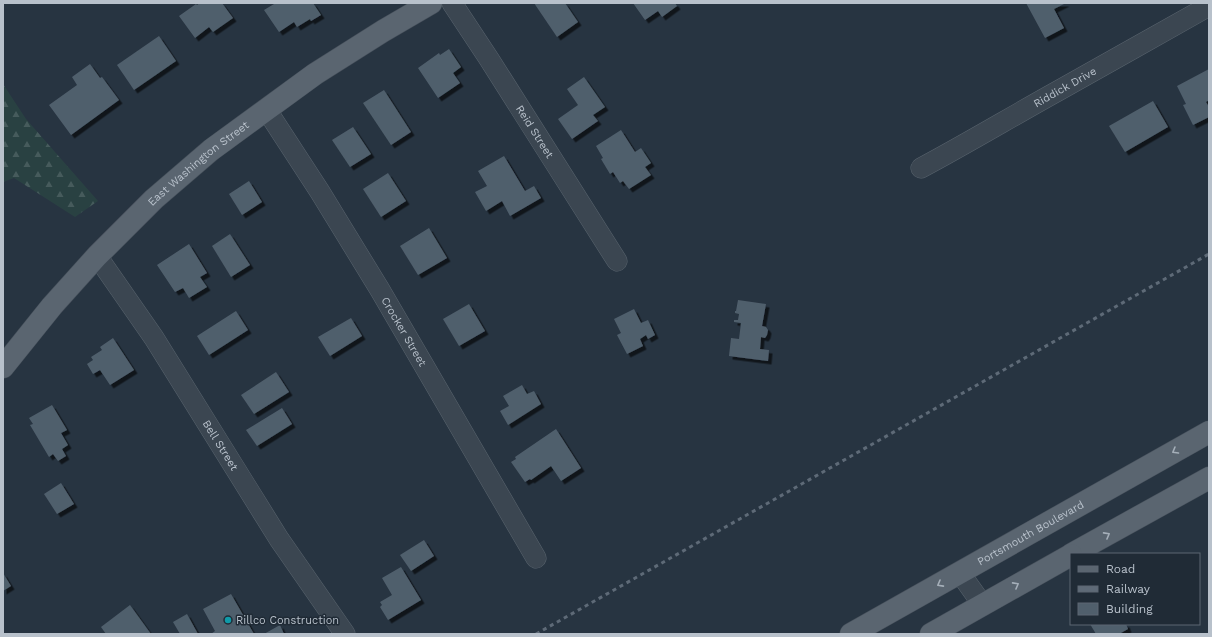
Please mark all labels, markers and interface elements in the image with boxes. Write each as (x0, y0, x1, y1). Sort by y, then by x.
street label: Riddick Drive (1031, 64, 1099, 110)
street label: Reid Street (513, 103, 557, 161)
street label: East Washington Street (145, 118, 252, 208)
street label: Crocker Street (379, 294, 430, 369)
street label: Bell Street (200, 418, 241, 473)
one-way arrow (1172, 446, 1179, 454)
street label: Portsmouth Boulevard (975, 498, 1086, 568)
one-way arrow (1102, 532, 1110, 540)
legend (1070, 553, 1200, 625)
text: Road (1106, 562, 1135, 576)
one-way arrow (937, 579, 944, 587)
text: Railway (1106, 582, 1151, 596)
one-way arrow (1012, 583, 1019, 590)
text: Building (1106, 602, 1153, 616)
place label: Rillco Construction (236, 614, 339, 627)
marker: Rillco Construction (223, 615, 233, 625)

